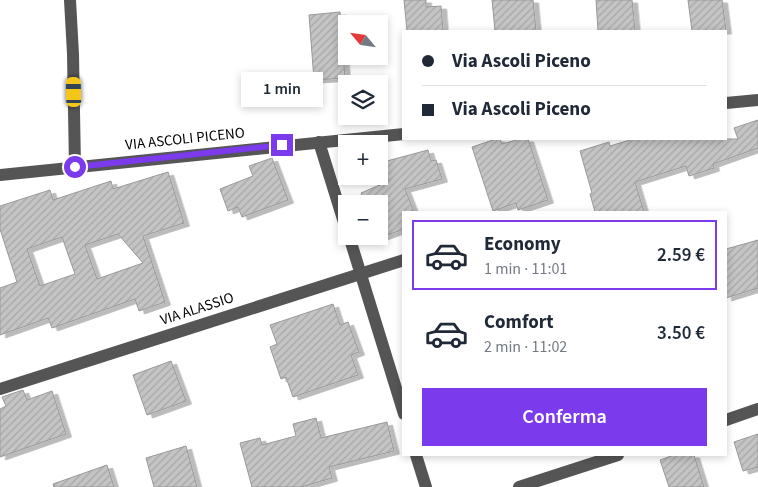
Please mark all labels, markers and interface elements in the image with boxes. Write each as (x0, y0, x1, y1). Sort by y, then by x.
north arrow (338, 15, 388, 65)
map controls (338, 15, 388, 245)
text: Via Ascoli Piceno (452, 48, 591, 75)
callout: 1 min (241, 72, 323, 108)
button: layers (338, 75, 388, 125)
car (66, 77, 81, 107)
text: 1 min (263, 78, 301, 100)
text: Via Ascoli Piceno (452, 96, 591, 123)
street label: VIA ASCOLI PICENO (124, 122, 246, 156)
route end (271, 134, 293, 156)
button: + (338, 135, 388, 185)
route start (64, 156, 86, 178)
button: − (338, 195, 388, 245)
text: Economy (484, 231, 561, 258)
icon: car (424, 233, 469, 278)
text: 2.59 € (657, 242, 705, 269)
text: 1 min · 11:01 (484, 258, 567, 280)
street label: VIA ALASSIO (158, 287, 236, 331)
text: Comfort (484, 309, 554, 336)
icon: car (424, 311, 469, 356)
text: 3.50 € (657, 320, 705, 347)
text: 2 min · 11:02 (484, 336, 567, 358)
button: Conferma (422, 388, 707, 446)

